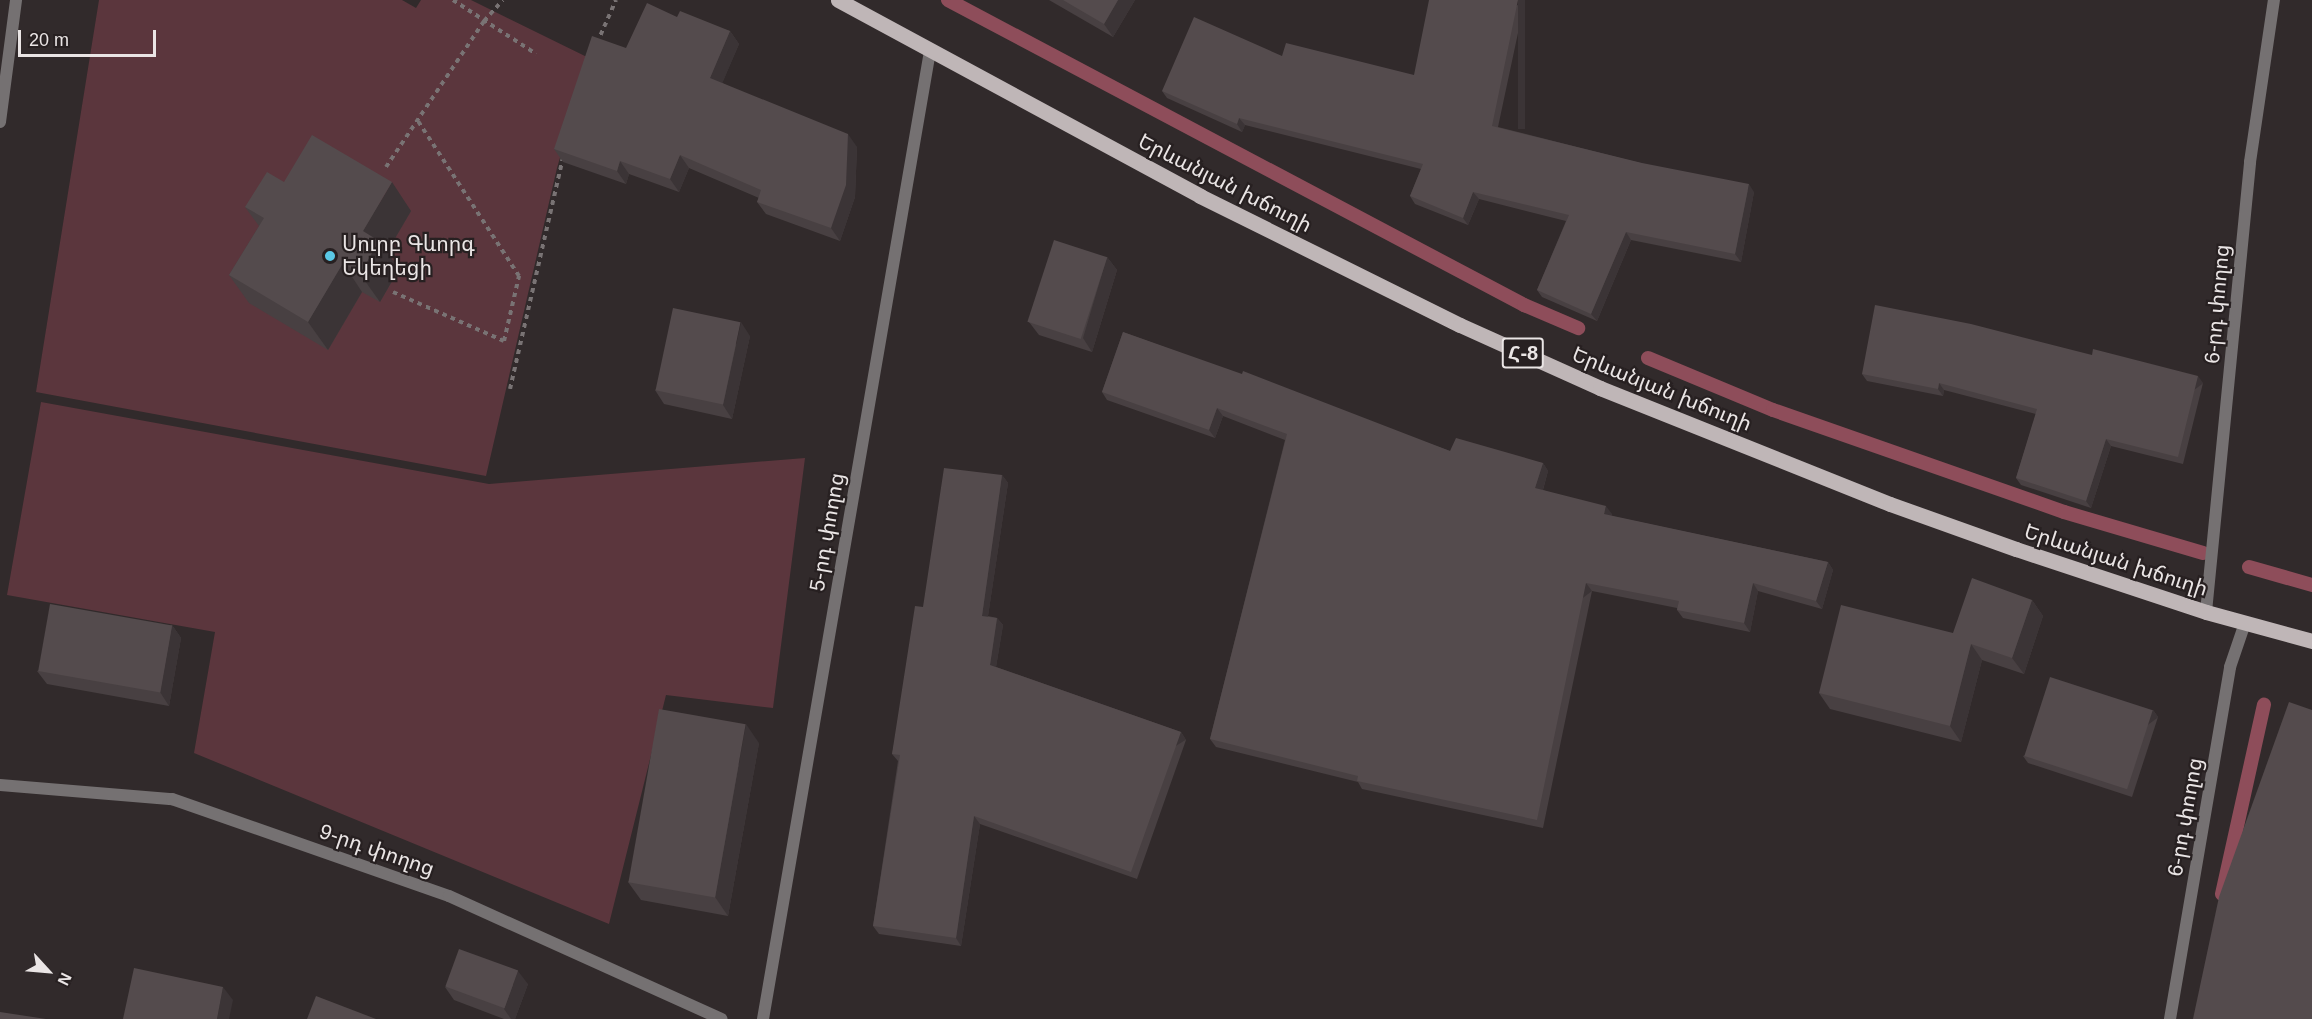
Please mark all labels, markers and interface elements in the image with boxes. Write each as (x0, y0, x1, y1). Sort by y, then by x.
scale bar (21, 18, 159, 56)
text: 20 m (29, 30, 69, 50)
street label: Երևանյան խճուղի (1134, 128, 1316, 238)
place label: Սուրբ Գևորգ Եկեղեցի (342, 231, 475, 281)
street label: 6-րդ փողոց (2199, 243, 2235, 365)
marker: Սուրբ Գևորգ Եկեղեցի (323, 249, 337, 263)
road number: Հ-8 (1500, 336, 1546, 370)
street label: Երևանյան խճուղի (1568, 341, 1756, 437)
street label: 5-րդ փողոց (804, 471, 850, 593)
street label: Երևանյան խճուղի (2021, 518, 2211, 602)
street label: 6-րդ փողոց (2162, 756, 2208, 878)
street label: 9-րդ փողոց (316, 819, 438, 881)
north arrow (18, 941, 78, 1001)
text: N (54, 970, 75, 988)

